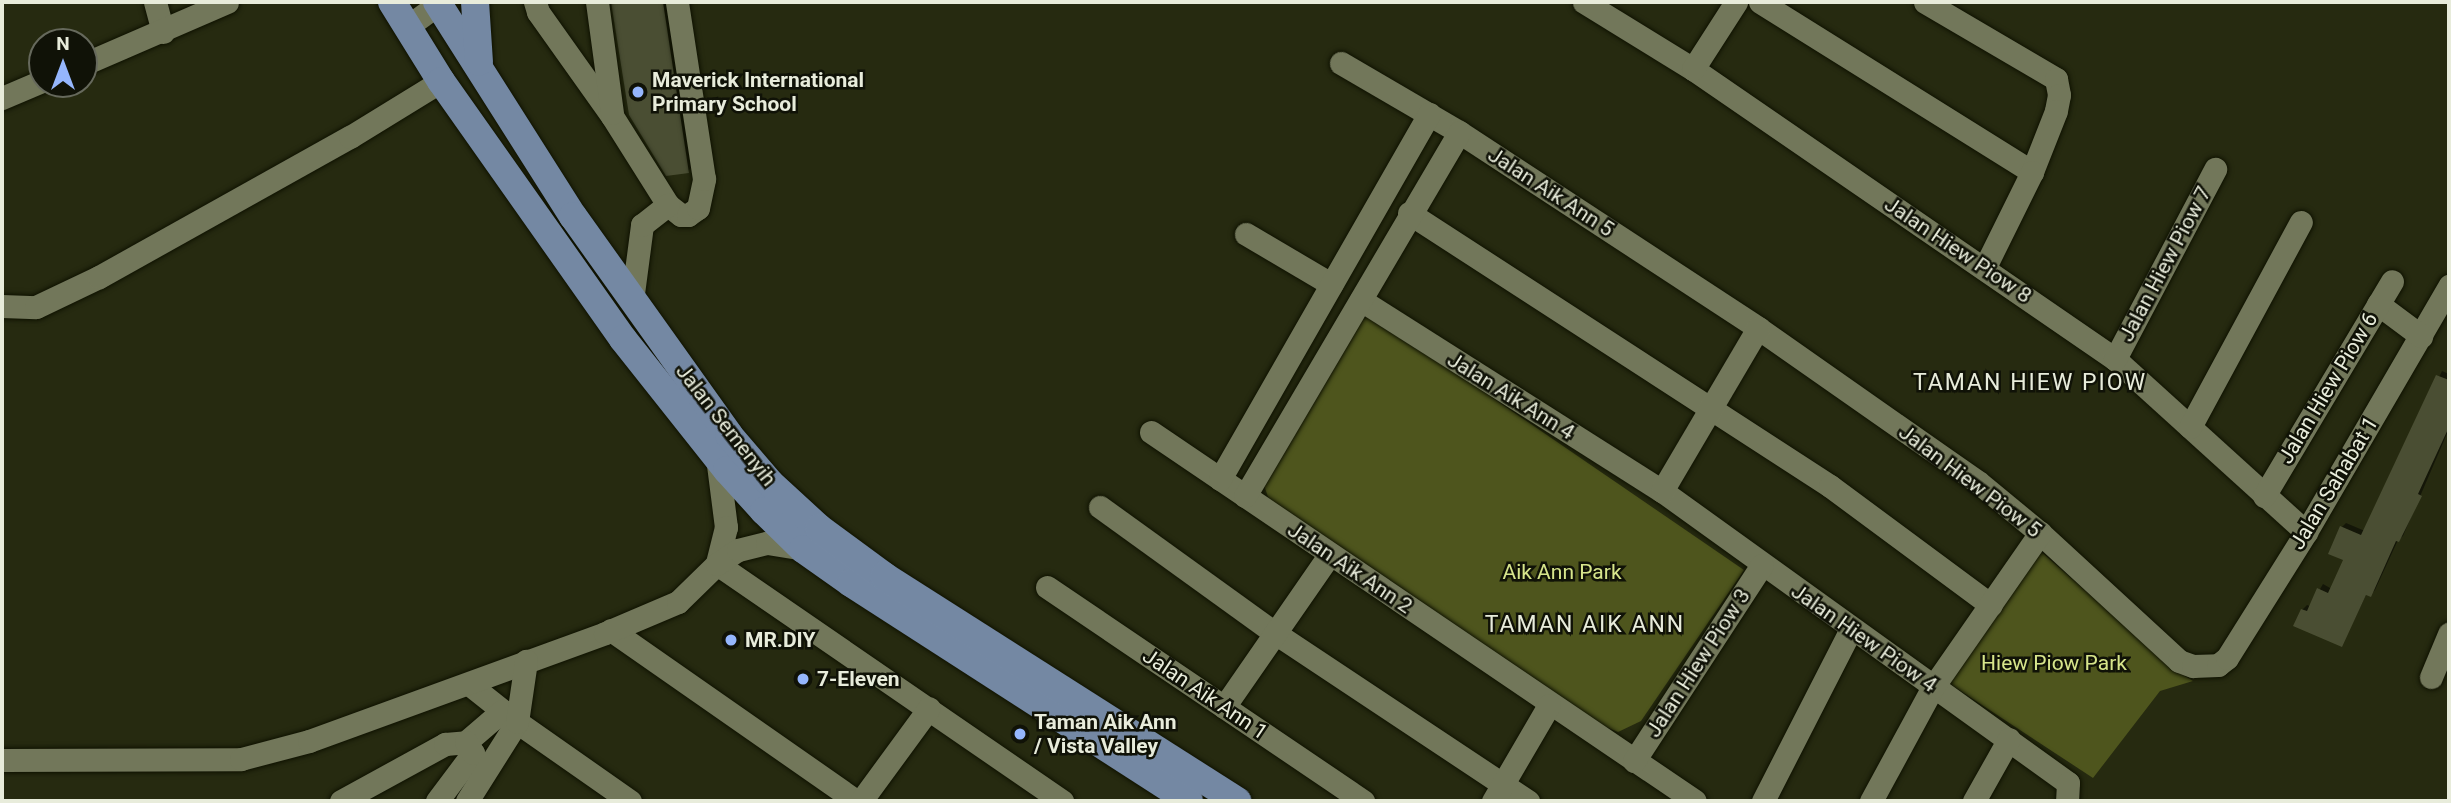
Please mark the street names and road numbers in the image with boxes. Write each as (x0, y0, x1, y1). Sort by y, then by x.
street label: Jalan Aik Ann 5 (1483, 142, 1619, 242)
street label: Jalan Hiew Piow 7 (2114, 182, 2216, 346)
street label: Jalan Hiew Piow 8 (1880, 192, 2036, 308)
street label: Jalan Hiew Piow 6 (2273, 308, 2383, 468)
street label: Jalan Aik Ann 4 (1443, 347, 1579, 445)
street label: Jalan Semenyih (671, 359, 781, 491)
street label: Jalan Sahabat 1 (2284, 412, 2384, 554)
street label: Jalan Hiew Piow 5 (1894, 419, 2046, 543)
street label: Jalan Aik Ann 2 (1283, 517, 1417, 619)
street label: Jalan Hiew Piow 4 (1786, 578, 1942, 698)
street label: Jalan Hiew Piow 3 (1641, 584, 1755, 742)
street label: Jalan Aik Ann 1 (1138, 643, 1272, 745)

